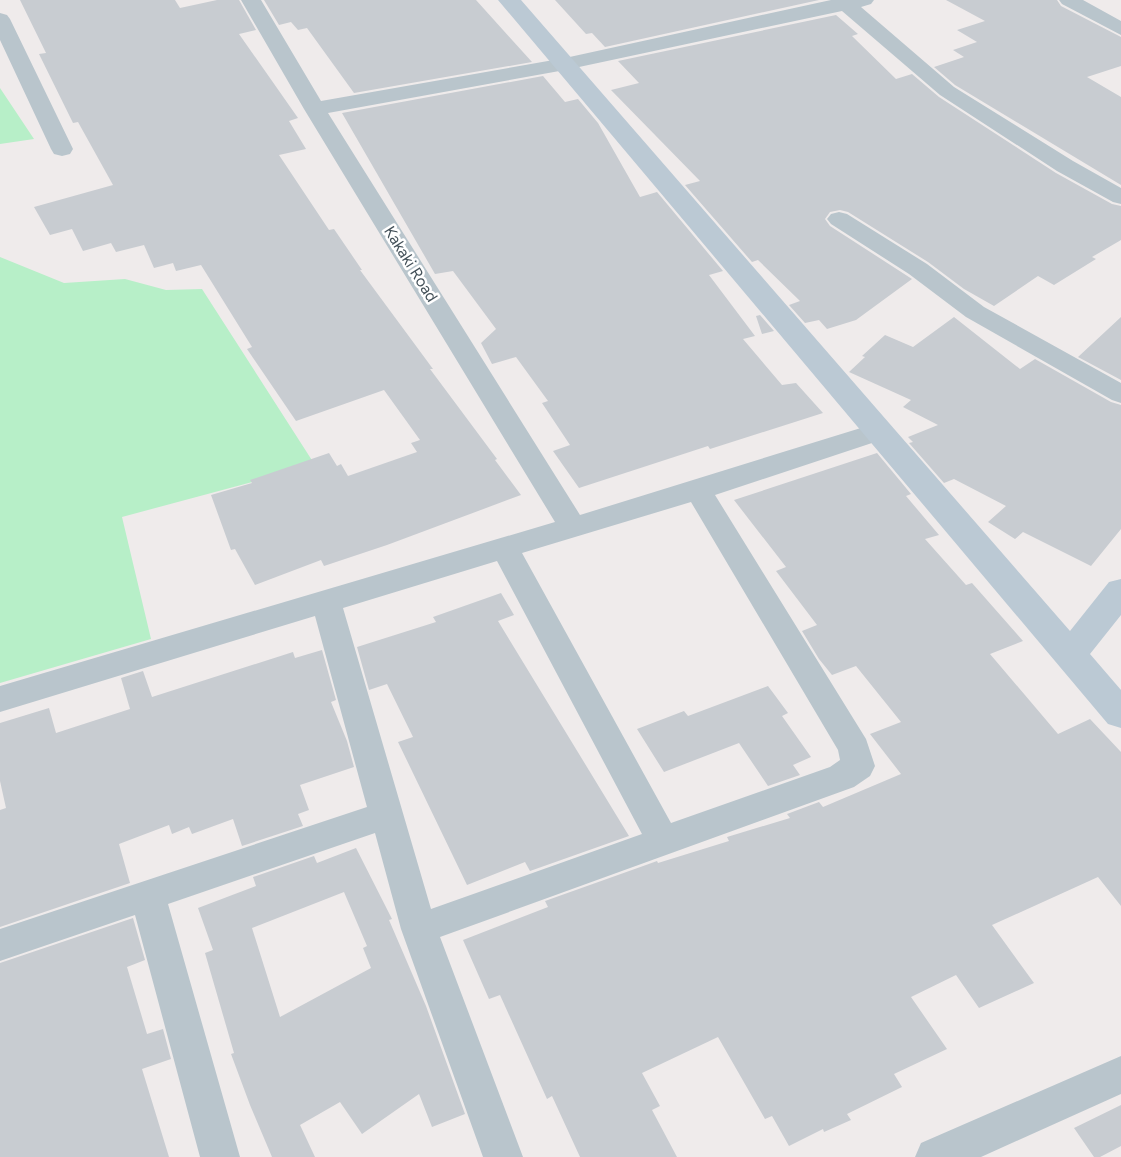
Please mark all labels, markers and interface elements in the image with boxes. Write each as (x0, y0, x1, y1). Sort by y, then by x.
street label: Kakaki Road (380, 223, 442, 305)

